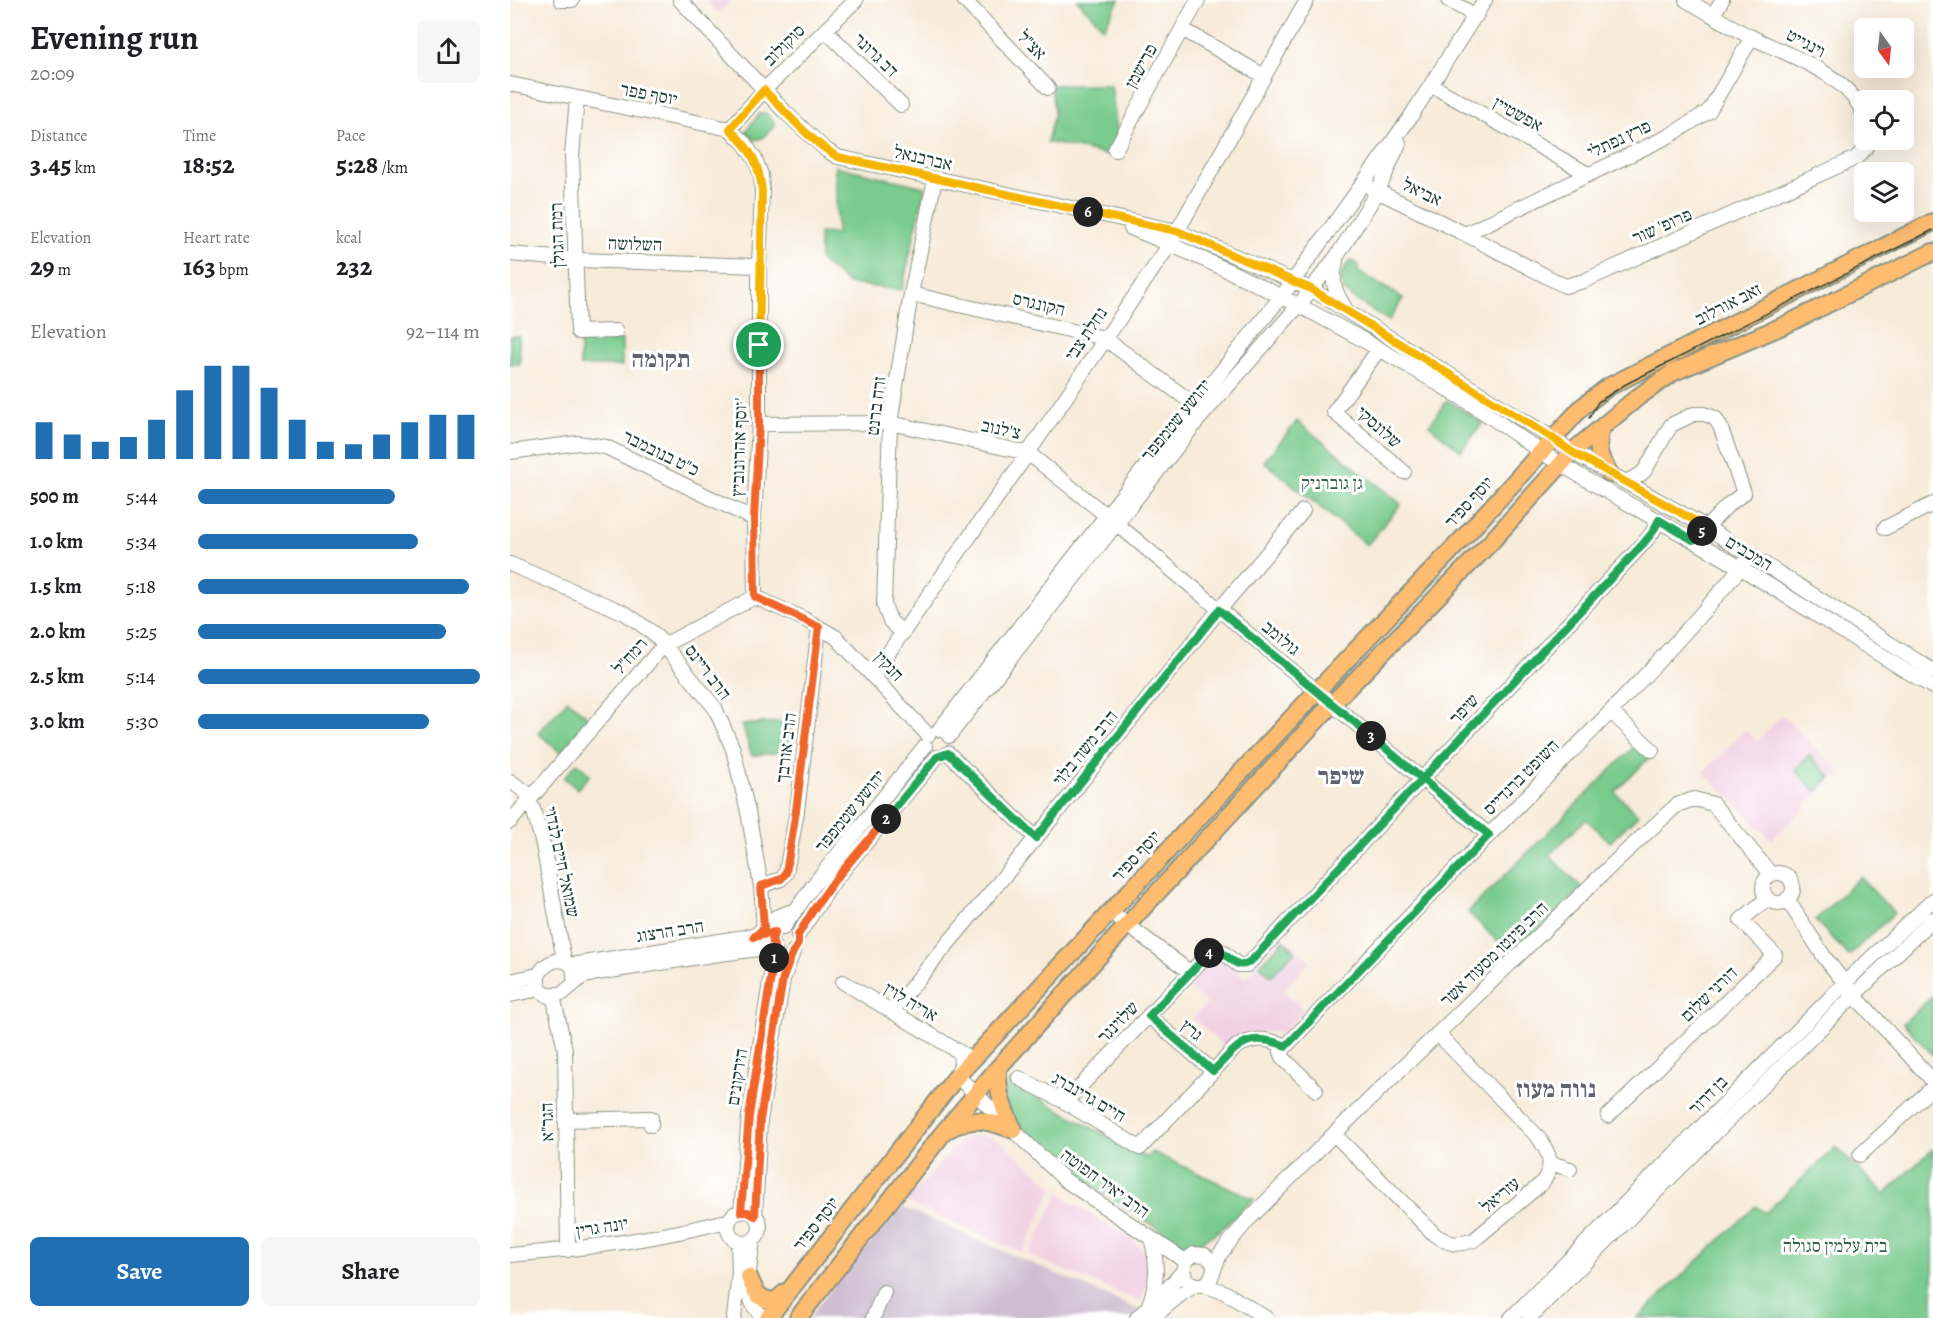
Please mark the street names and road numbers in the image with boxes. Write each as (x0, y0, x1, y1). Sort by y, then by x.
street label: סוקולוב (758, 19, 810, 71)
street label: וינגייט (1782, 23, 1830, 63)
street label: אצ"ל (1012, 25, 1052, 65)
street label: דב גרונר (848, 28, 904, 82)
street label: פרישמן (1119, 39, 1163, 93)
street label: יוסף פפר (618, 77, 680, 111)
street label: אפשטיין (1489, 91, 1547, 137)
street label: פרץ נפתלי (1583, 114, 1655, 164)
street label: אברבנאל (891, 140, 955, 176)
street label: אביאל (1398, 172, 1446, 212)
street label: רמת הגולן (544, 202, 570, 268)
street label: פרופ' שור (1628, 202, 1696, 250)
street label: השלושה (607, 231, 663, 257)
street label: זאב אורלוב (1691, 277, 1765, 331)
street label: הקונגרס (1010, 286, 1068, 322)
street label: נחלת צבי (1059, 302, 1113, 366)
street label: יהושע שטמפפר (1135, 374, 1217, 466)
street label: זרח ברנט (860, 375, 892, 437)
street label: יוסף אהרונוביץ' (725, 397, 753, 497)
street label: שלונסקי (1351, 400, 1407, 454)
street label: צ'לנוב (979, 413, 1023, 445)
street label: כ"ט בנובמבר (619, 424, 703, 482)
street label: יוסף ספיר (1439, 471, 1499, 533)
street label: המכבים (1721, 530, 1777, 576)
street label: גולומב (1257, 615, 1305, 661)
street label: רמח"ל (607, 632, 653, 680)
street label: הרב ריינס (679, 639, 737, 705)
street label: חנקין (869, 646, 909, 686)
street label: שיפר (1444, 689, 1484, 729)
street label: הרב משה בלוי (1047, 705, 1123, 791)
street label: הרב אורבך (770, 711, 802, 785)
street label: השופט ברנדייס (1478, 734, 1564, 820)
street label: יהושע שטמפפר (809, 765, 891, 857)
street label: שמואל חיים לנדוי (539, 804, 585, 920)
street label: יוסף ספיר (1106, 825, 1166, 887)
street label: הרב פינטו מסעוד אשר (1435, 896, 1553, 1012)
street label: הרב הרצוג (634, 914, 706, 948)
street label: דורני שלום (1675, 961, 1743, 1027)
street label: אריה לוין (880, 977, 942, 1027)
street label: שלזינגר (1092, 996, 1144, 1048)
street label: גרץ (1176, 1014, 1208, 1046)
street label: הירקונים (721, 1047, 753, 1107)
street label: חיים גרינברג (1048, 1066, 1130, 1128)
street label: בן דרור (1683, 1070, 1733, 1120)
street label: הגר"א (535, 1102, 559, 1142)
street label: הרב יאיר חפוטה (1056, 1143, 1154, 1223)
street label: עזריאל (1475, 1171, 1525, 1219)
street label: יוסף ספיר (787, 1192, 845, 1256)
street label: יונה גרין (574, 1211, 630, 1243)

